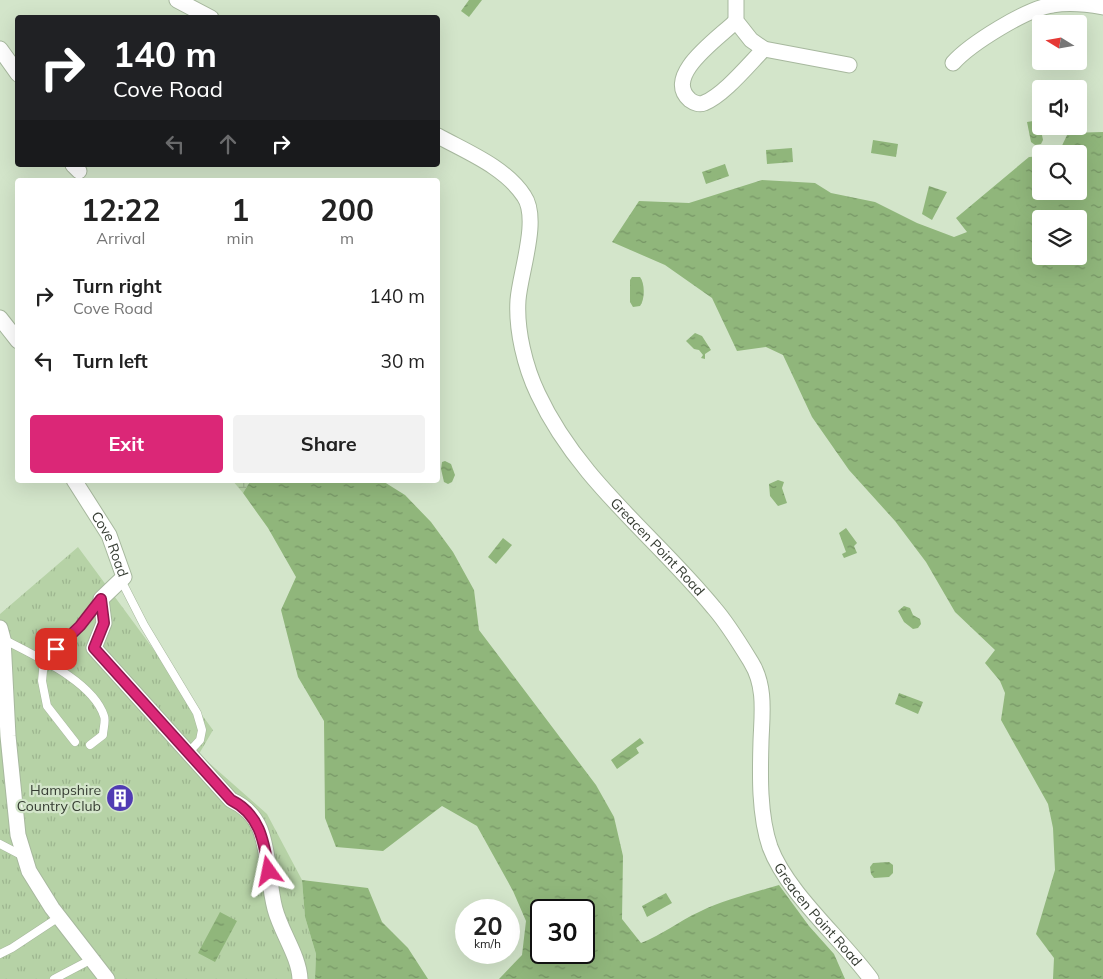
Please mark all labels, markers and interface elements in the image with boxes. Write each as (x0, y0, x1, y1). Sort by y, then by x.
north arrow (1032, 15, 1088, 70)
map controls (1032, 15, 1087, 265)
text: 140 m (113, 32, 217, 76)
icon: right (30, 35, 95, 100)
text: Cove Road (113, 75, 223, 103)
button: sound (1032, 80, 1087, 135)
icon: left (161, 130, 189, 158)
icon: ahead (214, 130, 242, 158)
icon: right (267, 130, 295, 158)
button: search (1032, 145, 1087, 200)
text: 12:22 (81, 191, 161, 229)
text: 1 (231, 191, 249, 229)
text: 200 (320, 191, 374, 229)
button: layers (1032, 210, 1087, 265)
text: Arrival (96, 228, 145, 248)
text: min (227, 228, 254, 248)
text: m (340, 228, 354, 248)
text: Turn right (73, 274, 162, 298)
icon: right (30, 282, 58, 310)
text: 140 m (369, 284, 425, 308)
text: Cove Road (73, 298, 153, 318)
icon: left (30, 347, 58, 375)
text: Turn left (73, 349, 148, 373)
text: 30 m (381, 349, 425, 373)
button: Exit (30, 415, 223, 473)
button: Share (233, 415, 425, 473)
street label: Greacen Point Road (606, 494, 708, 599)
street label: Cove Road (87, 508, 132, 579)
pin (35, 628, 77, 670)
icon: arrive (42, 635, 70, 663)
place label: Hampshire Country Club (17, 781, 101, 815)
building icon: Hampshire Country Club (105, 783, 135, 813)
position arrow (242, 844, 294, 896)
street label: Greacen Point Road (770, 859, 866, 970)
speed limit sign: 30 (530, 899, 595, 964)
text: 20 (472, 910, 503, 941)
text: km/h (474, 936, 501, 951)

